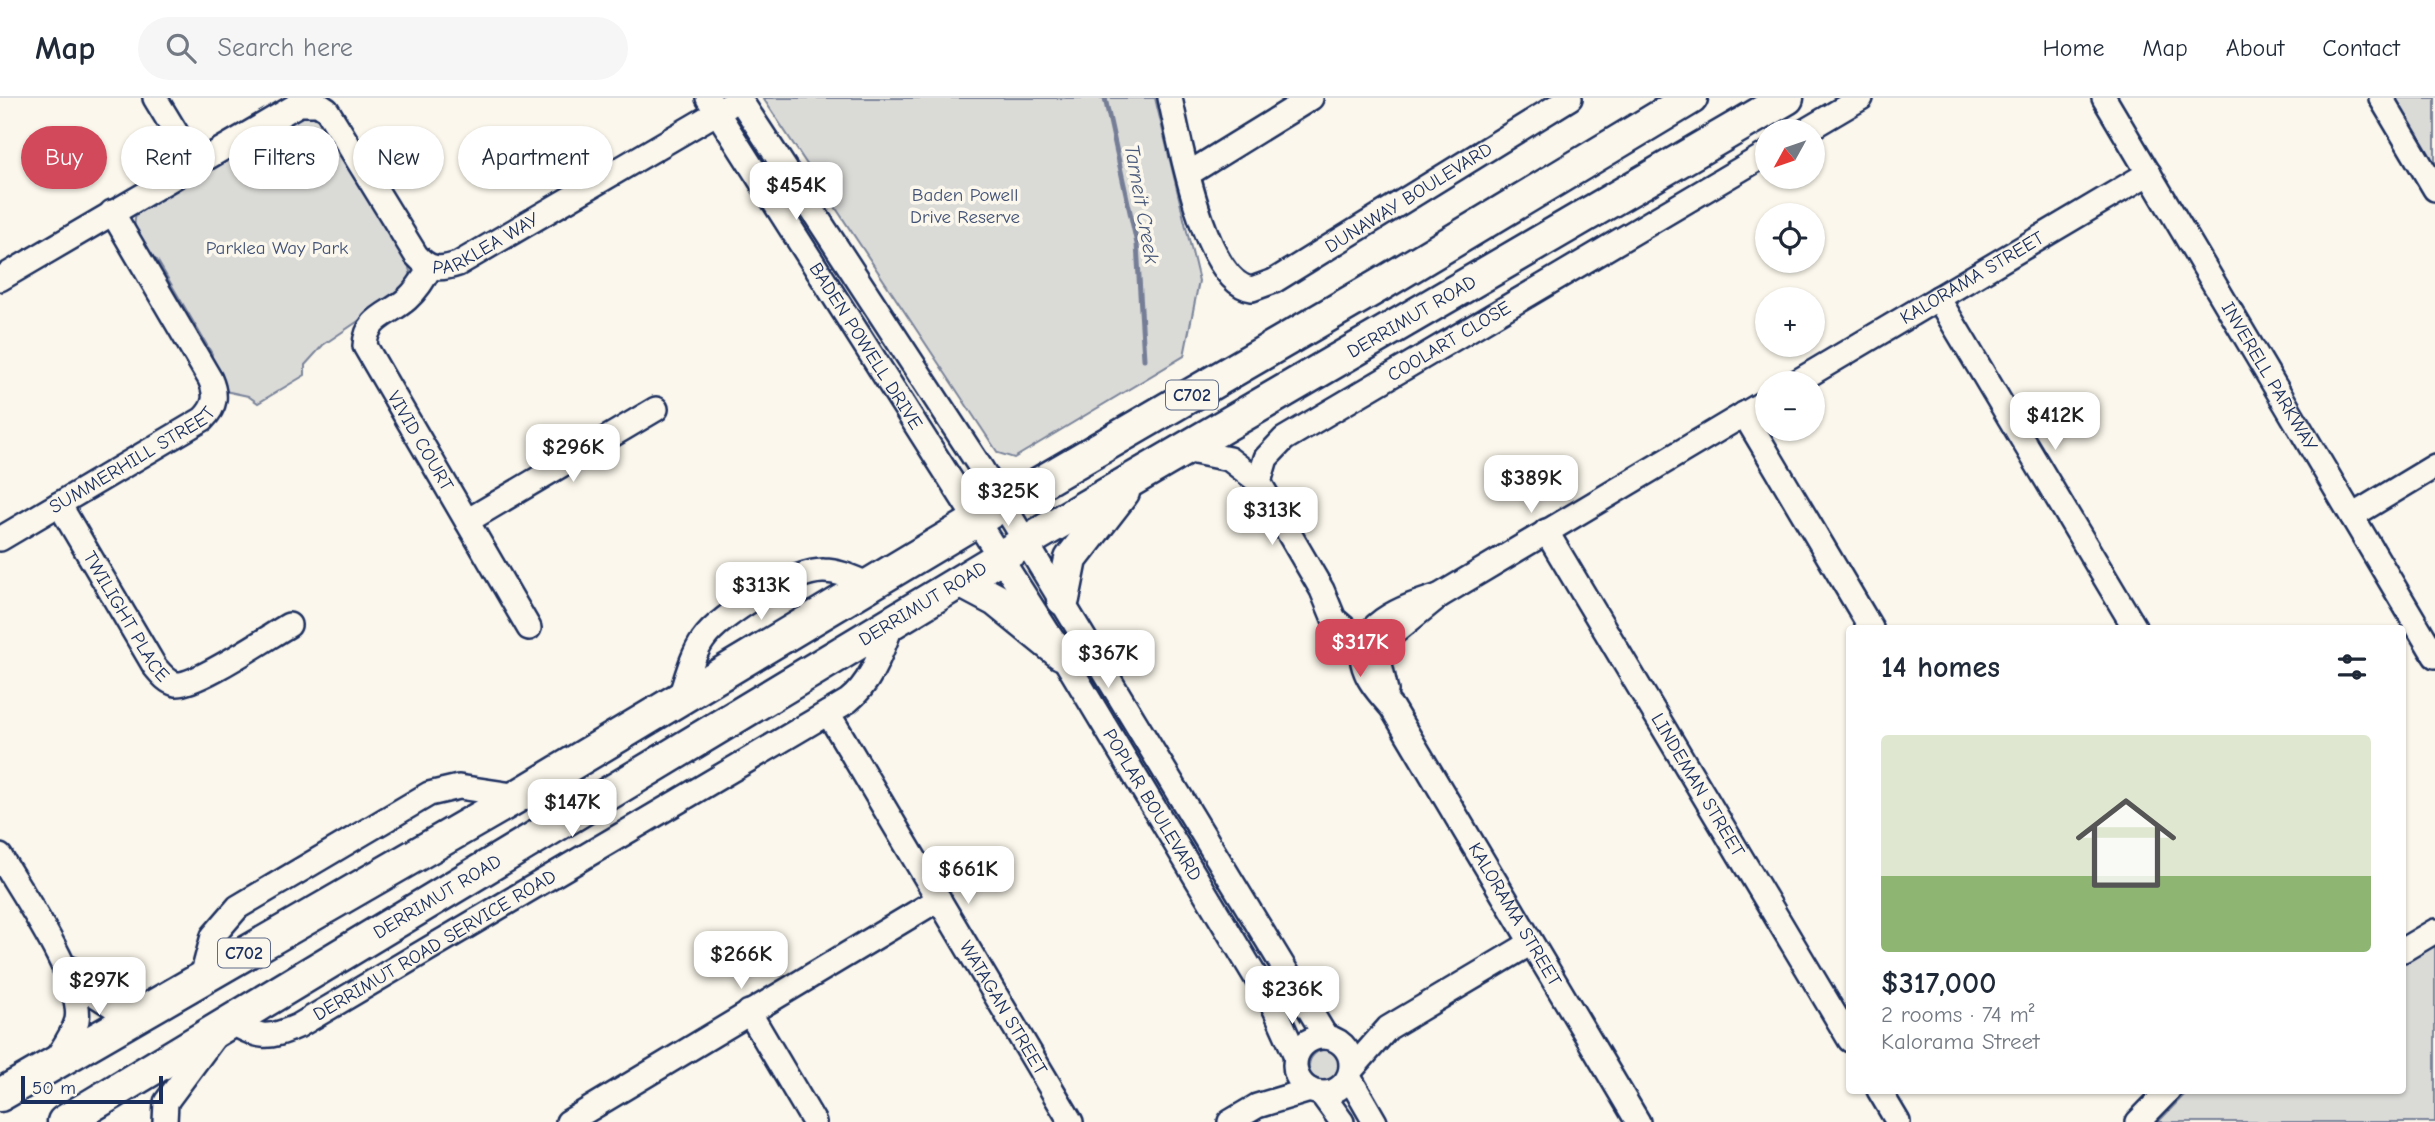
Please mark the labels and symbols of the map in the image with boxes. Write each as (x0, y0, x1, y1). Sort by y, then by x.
north arrow (1755, 119, 1825, 189)
street label: DUNAWAY BOULEVARD (1321, 138, 1496, 258)
water label: Tarneit Creek (1120, 142, 1164, 266)
pin: $454K (747, 162, 845, 222)
park label: Baden Powell Drive Reserve (910, 184, 1020, 228)
street label: PARKLEA WAY (432, 208, 544, 279)
street label: KALORAMA STREET (1896, 227, 2048, 329)
park label: Parklea Way Park (206, 237, 349, 259)
street label: BADEN POWELL DRIVE (805, 259, 927, 434)
street label: DERRIMUT ROAD (1343, 271, 1480, 363)
street label: COOLART CLOSE (1384, 297, 1515, 386)
street label: INVERELL PARKWAY (2217, 298, 2322, 456)
road number: C702 (1166, 380, 1218, 410)
street label: VIVID COURT (383, 387, 458, 495)
pin: $412K (2006, 392, 2104, 452)
street label: SUMMERHILL STREET (45, 402, 220, 518)
pin: $296K (524, 424, 622, 484)
pin: $389K (1482, 456, 1580, 515)
pin: $325K (959, 468, 1057, 528)
pin: $313K (1223, 488, 1321, 547)
street label: TWILIGHT PLACE (78, 547, 174, 686)
street label: DERRIMUT ROAD (855, 557, 991, 651)
pin: $313K (712, 562, 810, 622)
pin: $317K (1311, 620, 1409, 679)
pin: $367K (1059, 630, 1157, 690)
street label: LINDEMAN STREET (1646, 709, 1749, 861)
street label: POPLAR BOULEVARD (1098, 725, 1206, 885)
pin: $147K (523, 780, 621, 839)
street label: KALORAMA STREET (1464, 839, 1566, 990)
pin: $661K (919, 846, 1017, 906)
street label: DERRIMUT ROAD (369, 850, 505, 944)
street label: DERRIMUT ROAD SERVICE ROAD (309, 865, 560, 1025)
pin: $266K (692, 932, 790, 991)
street label: WATAGAN STREET (955, 937, 1052, 1079)
road number: C702 (218, 938, 270, 968)
pin: $297K (50, 958, 148, 1017)
pin: $236K (1243, 967, 1341, 1026)
scale bar (21, 1073, 163, 1105)

